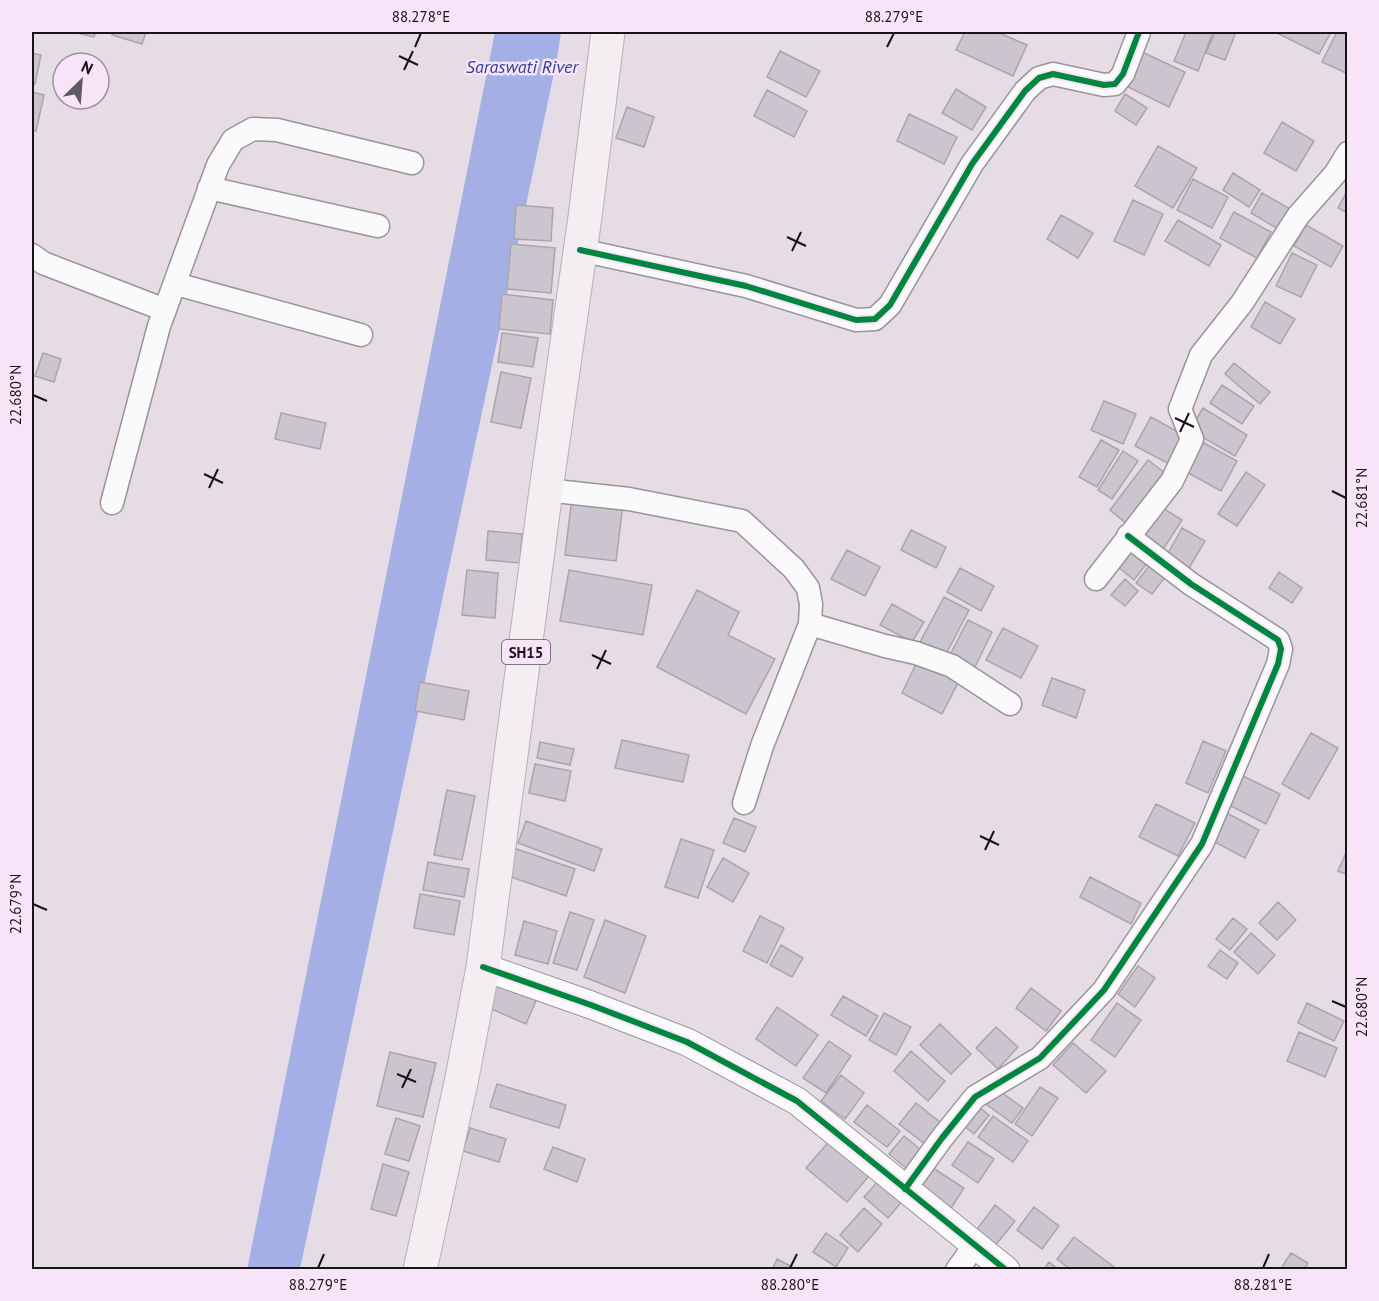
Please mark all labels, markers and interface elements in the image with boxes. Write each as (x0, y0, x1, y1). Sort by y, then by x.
text: 88.278°E (392, 7, 450, 26)
text: 88.279°E (865, 7, 923, 26)
north arrow (51, 51, 111, 111)
water label: Saraswati River (466, 55, 579, 78)
text: N (78, 56, 96, 79)
text: 22.680°N (6, 365, 25, 425)
text: 22.681°N (1352, 468, 1371, 528)
road number: SH15 (502, 640, 550, 664)
text: 22.679°N (6, 874, 25, 934)
text: 22.680°N (1352, 977, 1371, 1037)
text: 88.279°E (289, 1275, 347, 1294)
text: 88.280°E (761, 1275, 819, 1294)
text: 88.281°E (1234, 1275, 1292, 1294)

